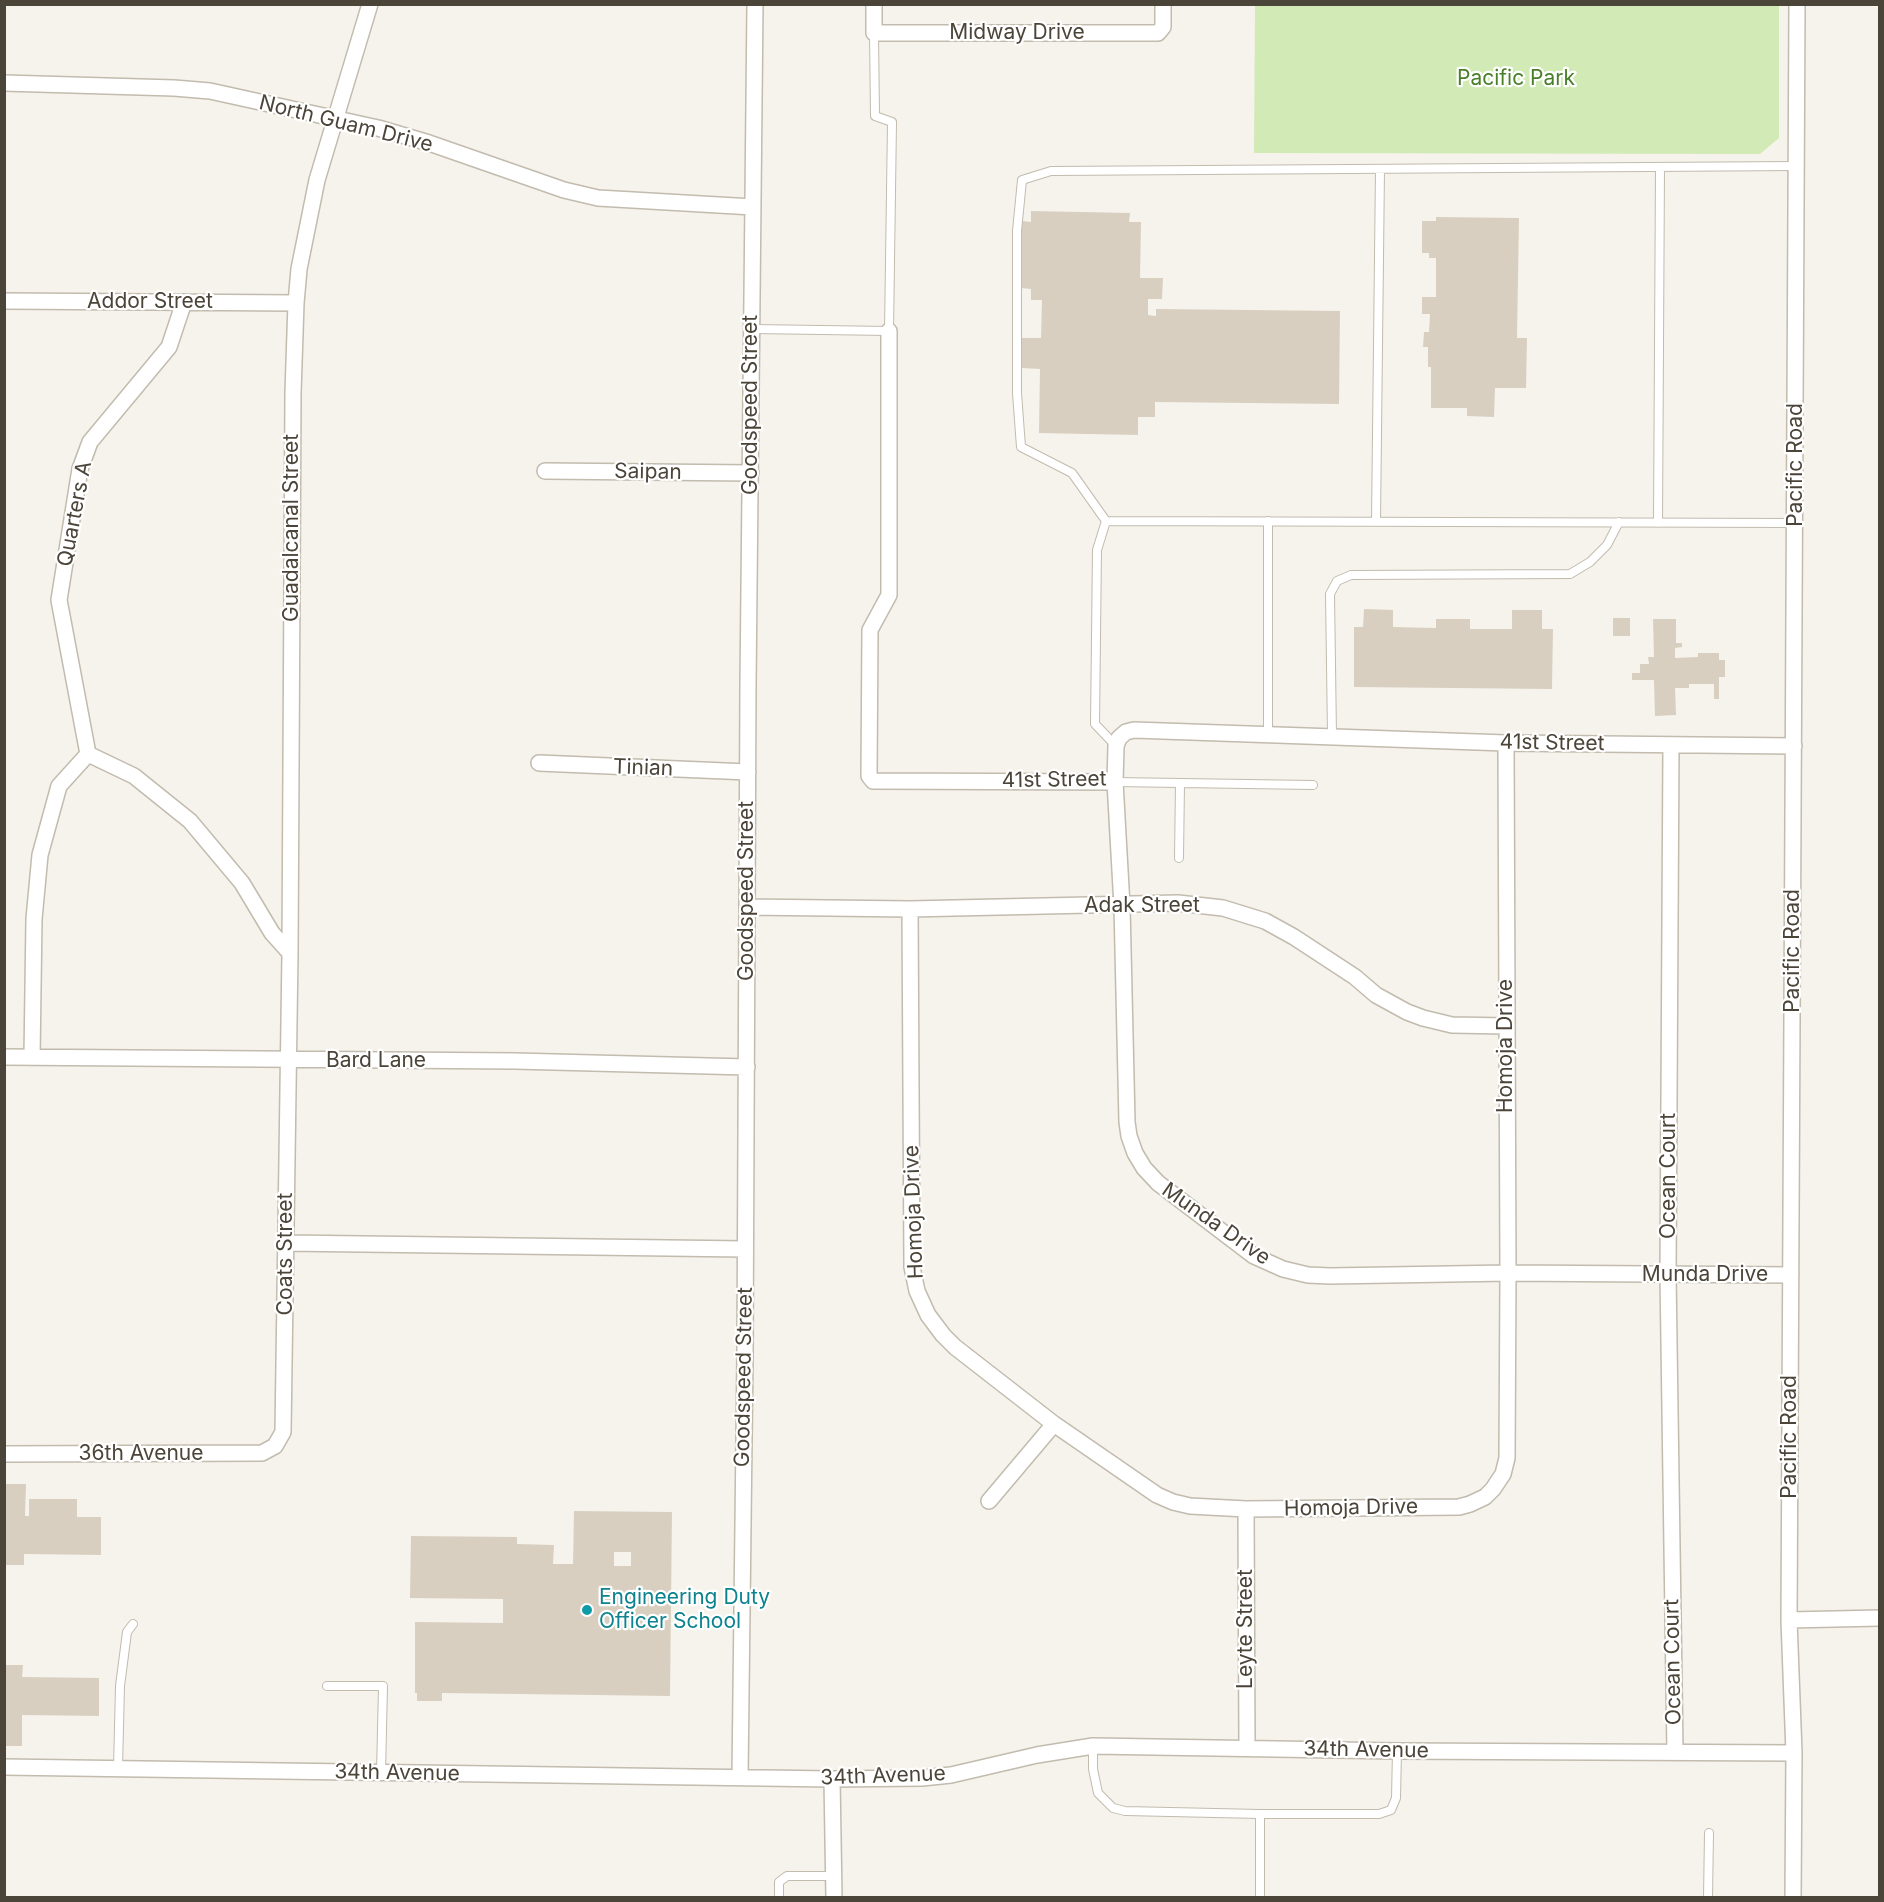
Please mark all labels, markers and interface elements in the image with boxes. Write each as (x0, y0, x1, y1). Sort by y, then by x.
street label: Midway Drive (949, 20, 1085, 46)
park label: Pacific Park (1457, 66, 1575, 92)
street label: North Guam Drive (257, 90, 435, 158)
street label: Addor Street (87, 289, 213, 315)
street label: Goodspeed Street (738, 315, 764, 495)
street label: Pacific Road (1783, 403, 1809, 527)
street label: Guadalcanal Street (279, 434, 305, 622)
street label: Quarters A (52, 459, 98, 569)
street label: Saipan (614, 459, 682, 485)
street label: 41st Street (1499, 729, 1605, 757)
street label: Tinian (612, 754, 674, 782)
street label: 41st Street (1001, 766, 1107, 794)
street label: Goodspeed Street (734, 801, 760, 981)
street label: Pacific Road (1780, 889, 1806, 1013)
street label: Adak Street (1084, 893, 1200, 919)
street label: Homoja Drive (1493, 979, 1519, 1113)
street label: Bard Lane (326, 1048, 426, 1074)
street label: Ocean Court (1656, 1113, 1682, 1239)
street label: Homoja Drive (899, 1145, 929, 1279)
street label: Munda Drive (1157, 1177, 1275, 1271)
street label: Coats Street (273, 1193, 299, 1315)
street label: Munda Drive (1642, 1262, 1768, 1288)
street label: Goodspeed Street (730, 1287, 758, 1467)
street label: Pacific Road (1777, 1375, 1803, 1499)
street label: 36th Avenue (79, 1441, 203, 1467)
street label: Homoja Drive (1284, 1494, 1418, 1522)
street label: Leyte Street (1233, 1569, 1259, 1689)
place label: Engineering Duty Officer School (599, 1585, 770, 1635)
street label: Ocean Court (1659, 1599, 1687, 1725)
marker: Engineering Duty Officer School (580, 1603, 594, 1617)
street label: 34th Avenue (1303, 1736, 1429, 1764)
street label: 34th Avenue (334, 1759, 460, 1787)
street label: 34th Avenue (820, 1761, 946, 1791)

